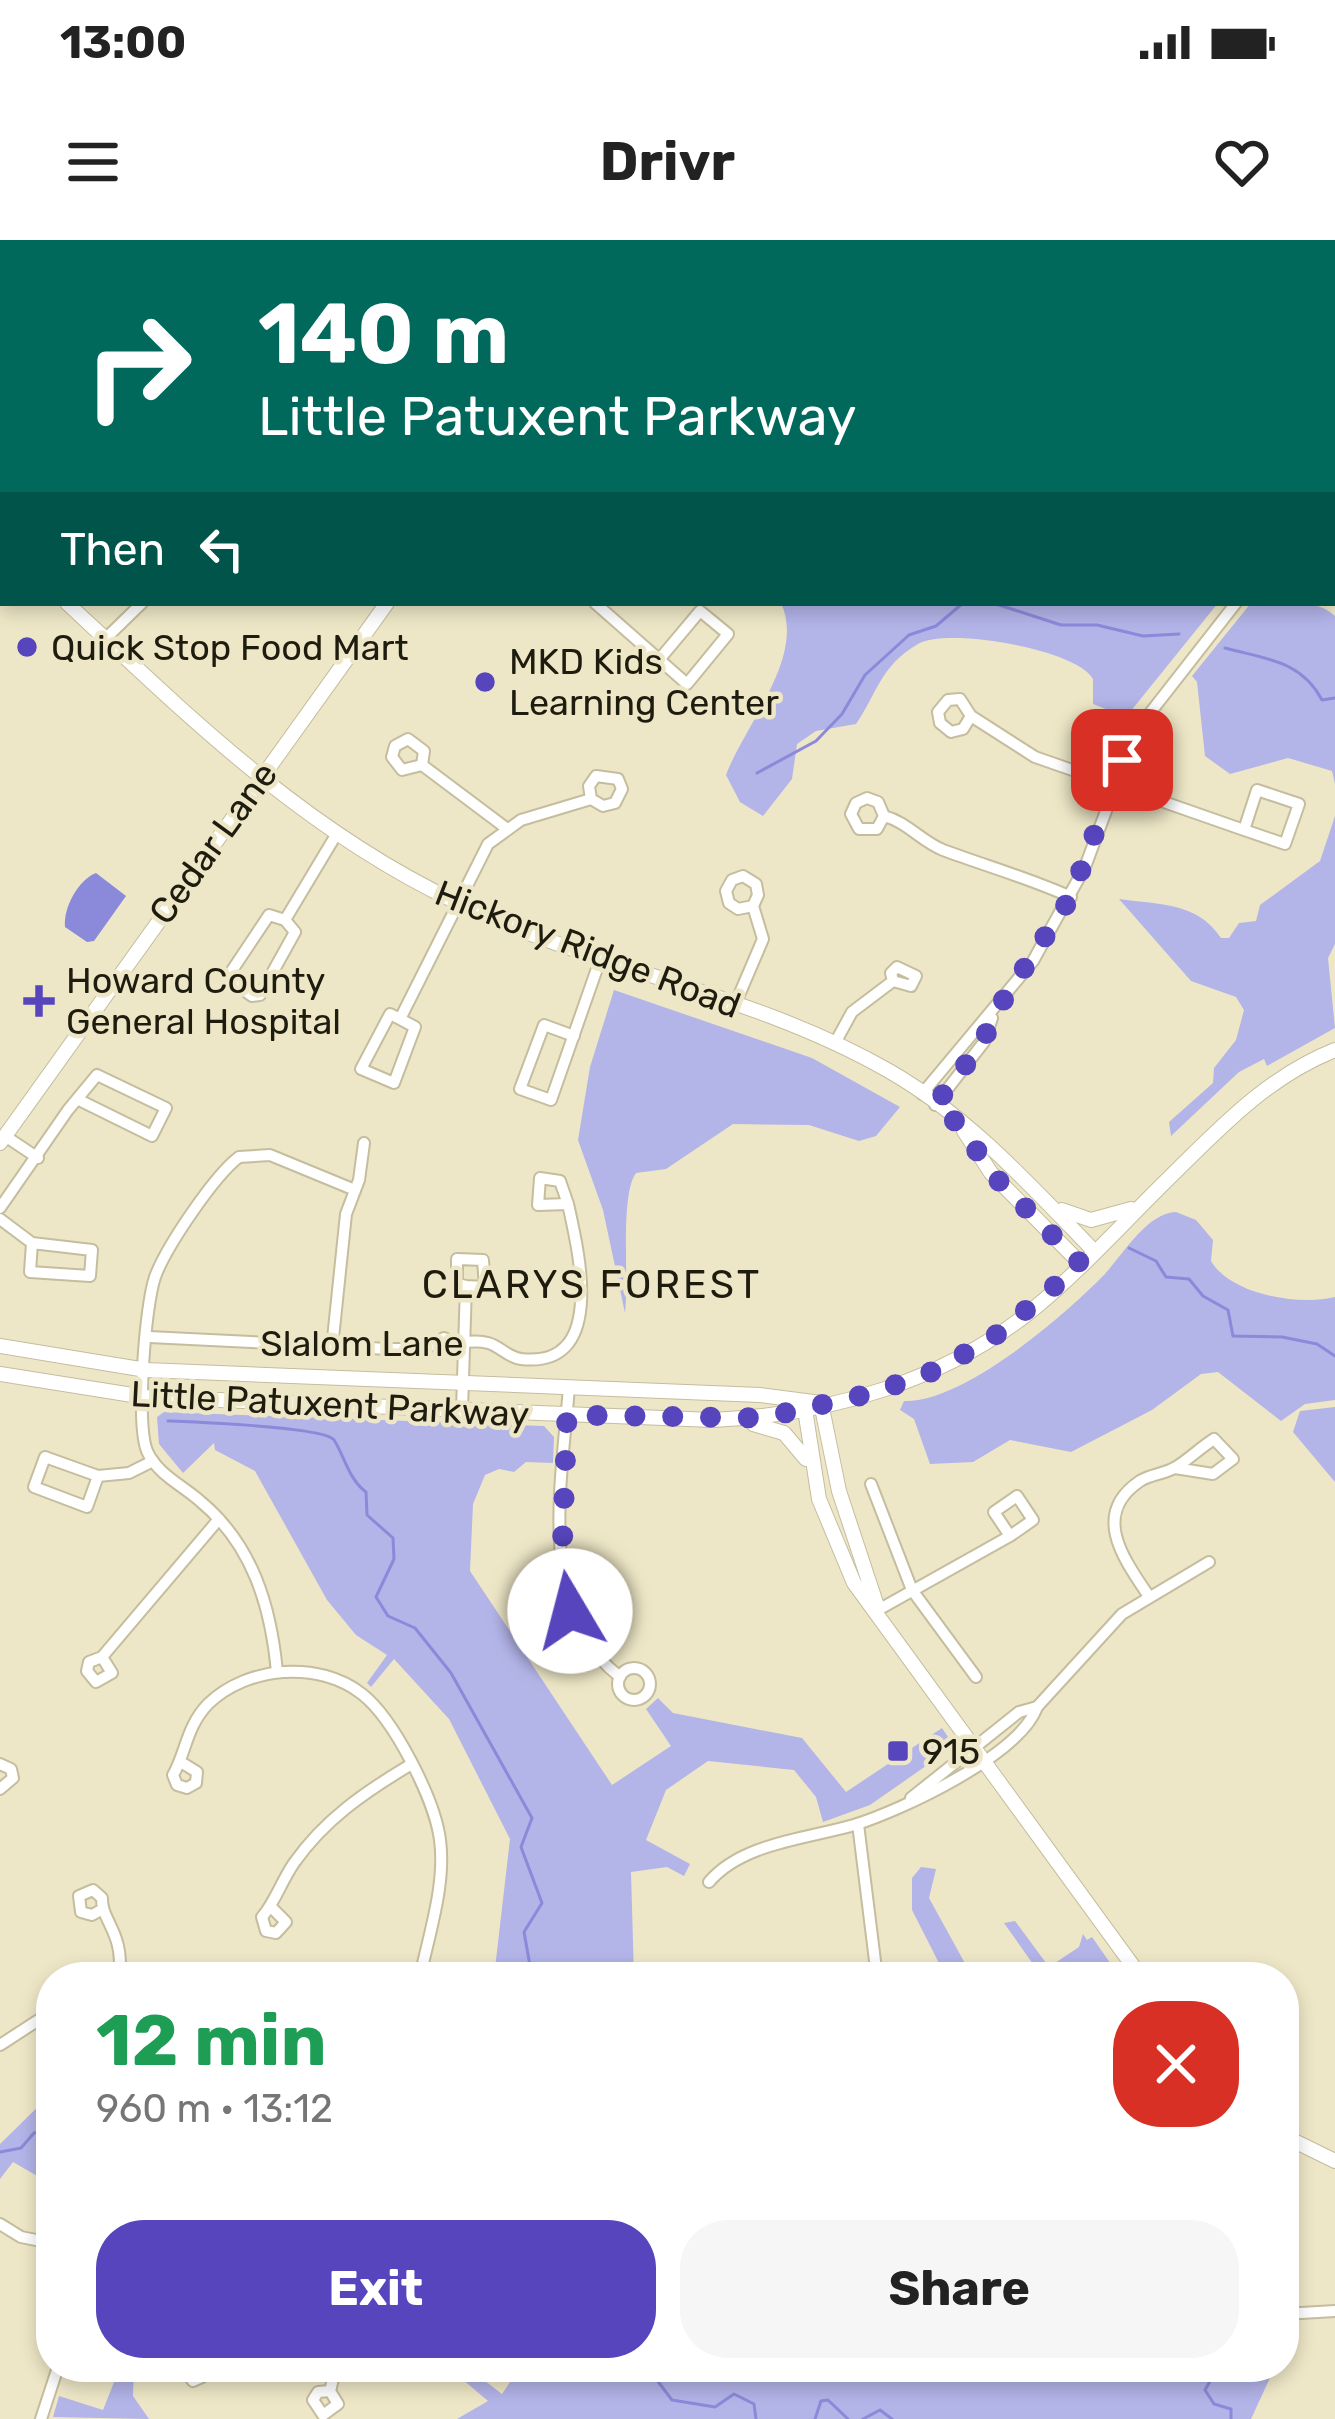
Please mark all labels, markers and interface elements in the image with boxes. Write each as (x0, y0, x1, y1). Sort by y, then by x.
text: 13:00 (60, 16, 186, 69)
icon: menu (60, 129, 126, 195)
icon: heart (1209, 129, 1275, 195)
text: Drivr (600, 130, 735, 194)
text: 140 m (258, 284, 509, 384)
icon: right (60, 288, 216, 444)
text: Little Patuxent Parkway (258, 385, 857, 449)
icon: left (189, 516, 255, 582)
text: Then (60, 523, 165, 576)
place label: Quick Stop Food Mart (51, 626, 408, 669)
marker: Quick Stop Food Mart (14, 634, 40, 660)
place label: MKD Kids Learning Center (509, 640, 779, 724)
marker: MKD Kids Learning Center (472, 669, 498, 695)
pin (1071, 709, 1173, 811)
icon: arrive (1089, 727, 1155, 793)
street label: Cedar Lane (140, 754, 286, 932)
street label: Hickory Ridge Road (429, 871, 747, 1027)
place label: Howard County General Hospital (66, 959, 341, 1043)
marker: Howard County General Hospital (23, 985, 55, 1017)
district label: CLARYS FOREST (422, 1262, 762, 1308)
street label: Slalom Lane (260, 1322, 464, 1365)
street label: Little Patuxent Parkway (130, 1372, 530, 1436)
position arrow (507, 1548, 633, 1674)
place label: 915 (922, 1730, 980, 1773)
marker: 915 (885, 1738, 911, 1764)
text: 12 min (96, 1998, 327, 2083)
button: close (1113, 2001, 1239, 2127)
text: 960 m · 13:12 (96, 2086, 333, 2132)
button: Exit (96, 2220, 656, 2358)
button: Share (680, 2220, 1239, 2358)

